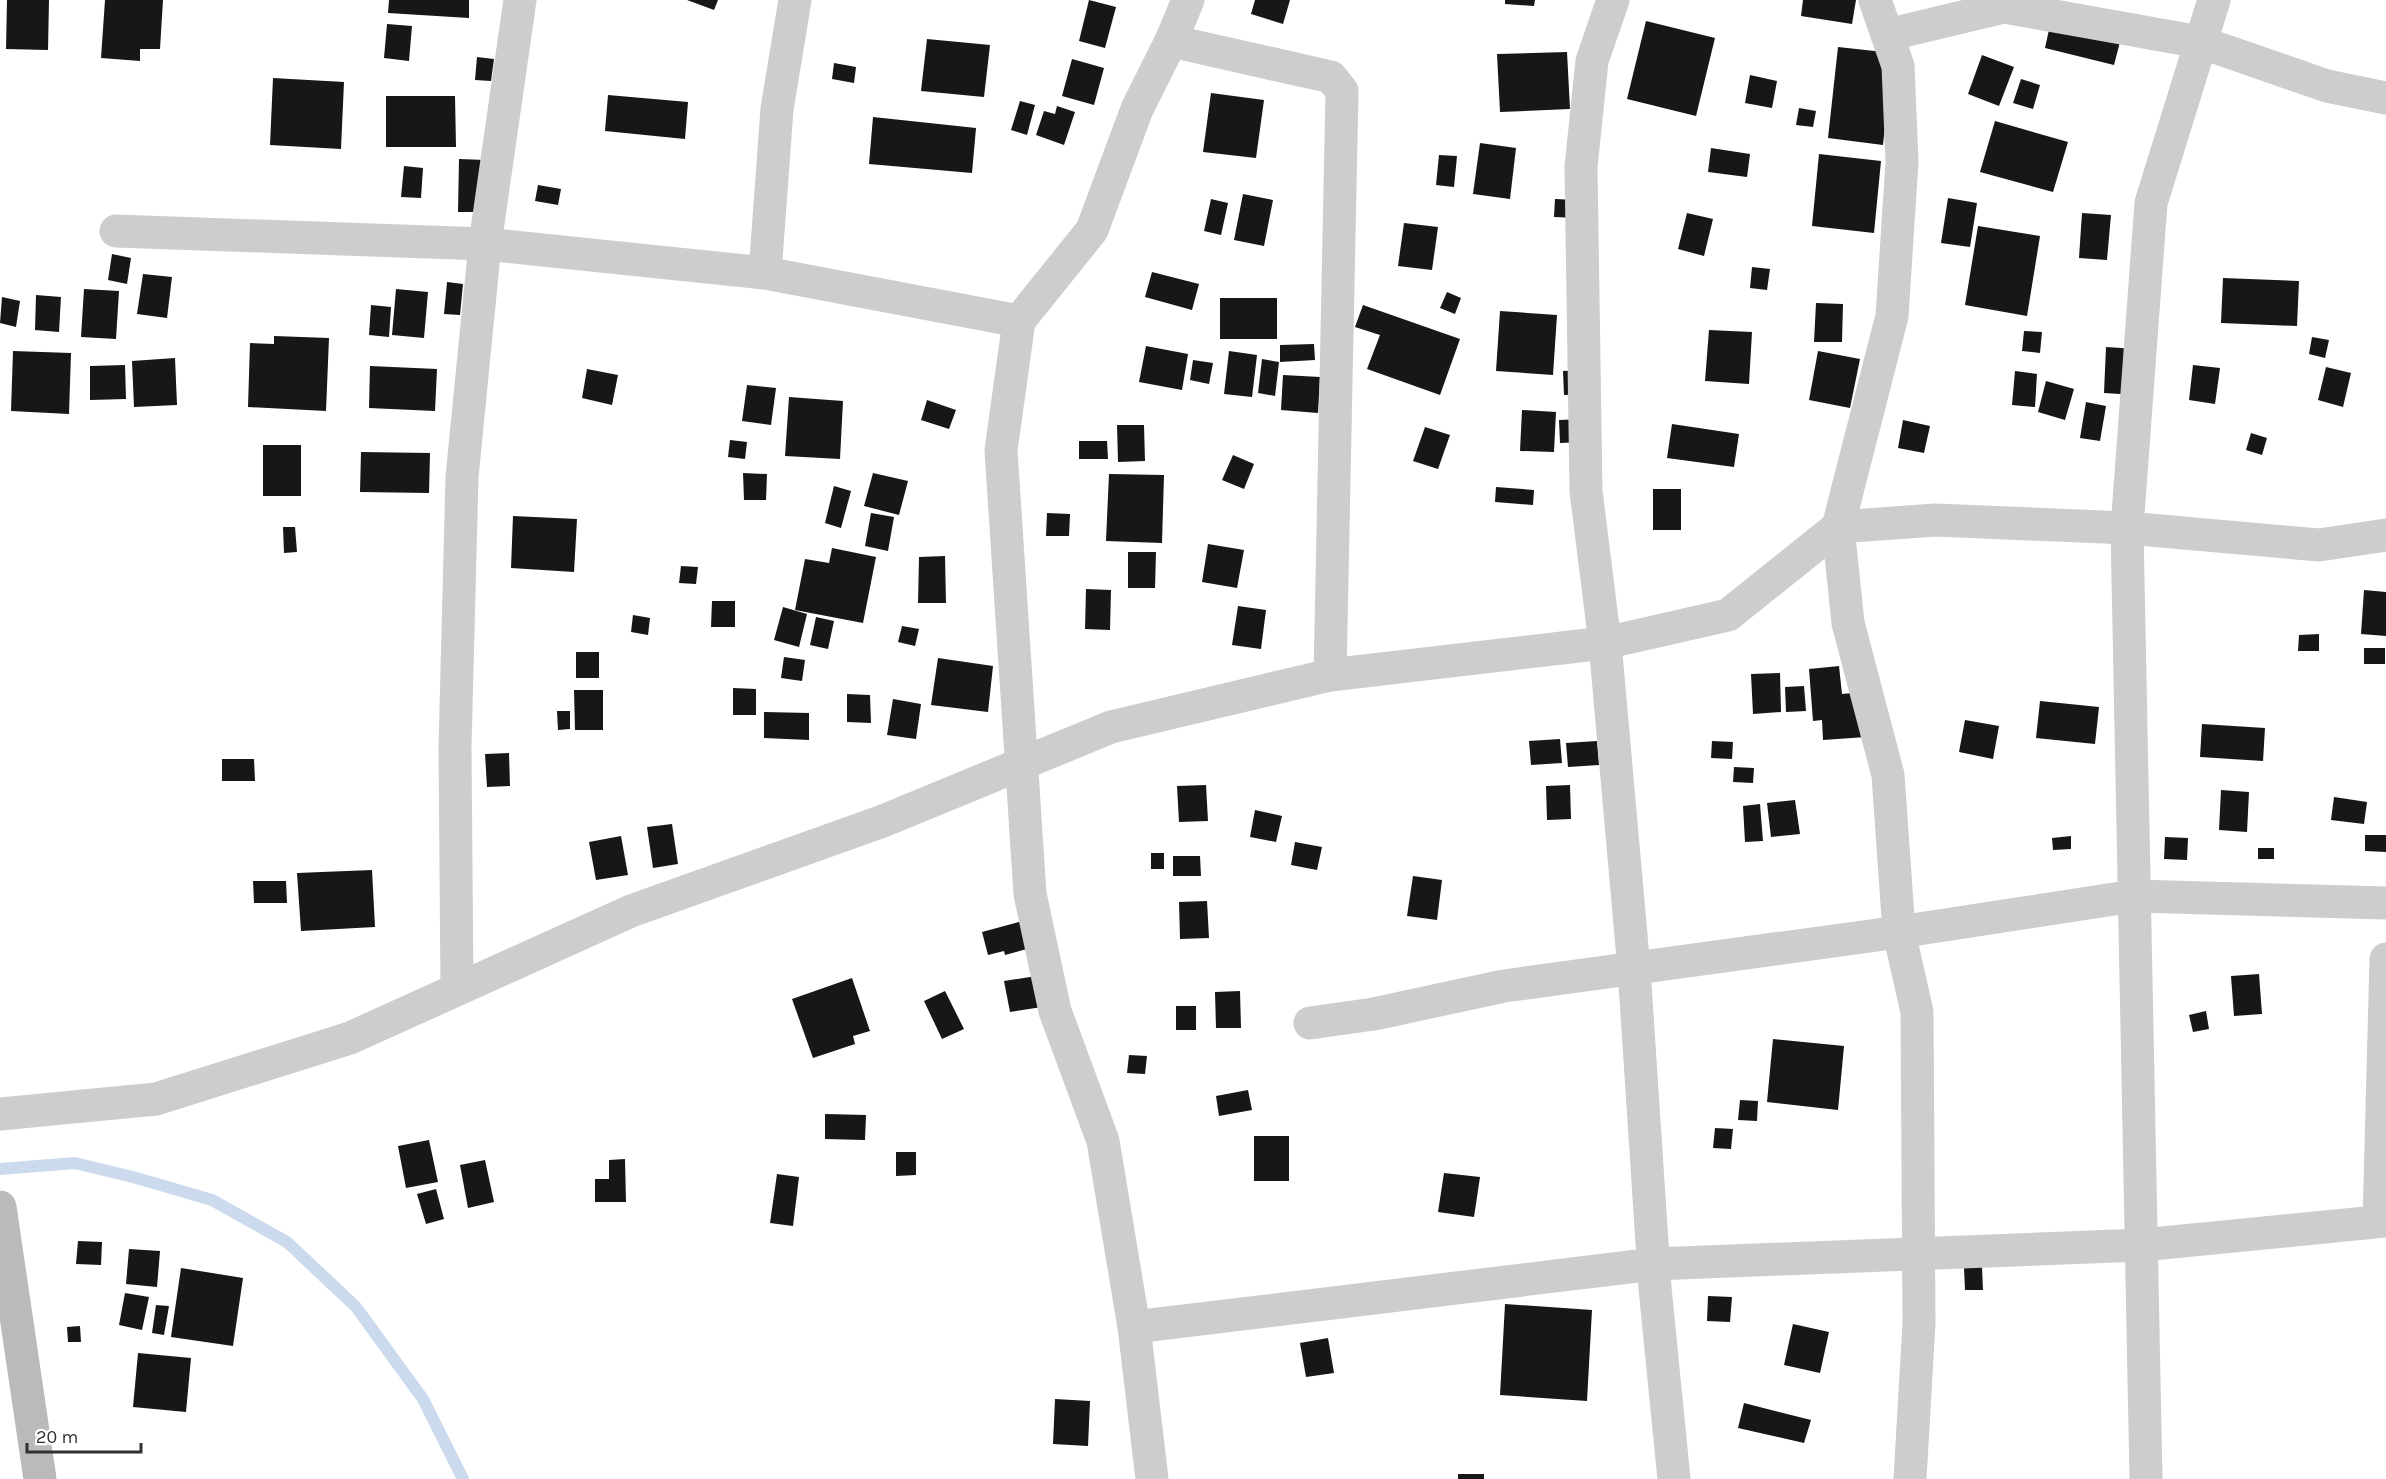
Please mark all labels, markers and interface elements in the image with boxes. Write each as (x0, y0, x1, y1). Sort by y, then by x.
scale bar (27, 1416, 141, 1454)
text: 20 m (36, 1426, 78, 1448)

